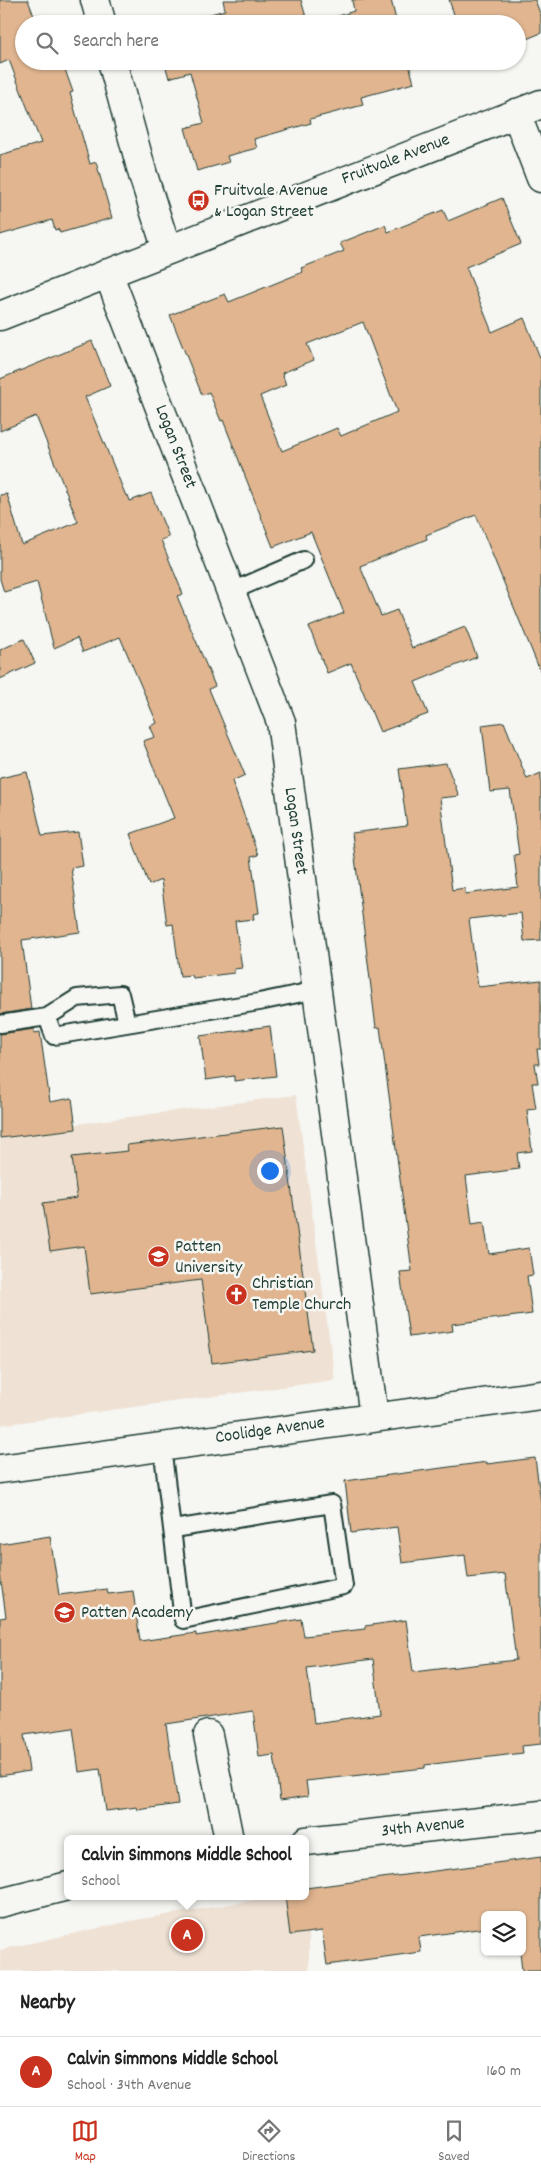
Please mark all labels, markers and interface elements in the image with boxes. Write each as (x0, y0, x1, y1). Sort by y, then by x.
search box (15, 15, 526, 70)
icon: search (33, 29, 61, 57)
text: Search here (73, 29, 159, 56)
street label: Fruitvale Avenue (338, 128, 454, 192)
place label: Fruitvale Avenue & Logan Street (214, 179, 328, 225)
bus stop icon: Fruitvale Avenue & Logan Street (186, 189, 210, 213)
street label: Logan Street (148, 401, 203, 493)
street label: Logan Street (277, 786, 314, 877)
your location (257, 1158, 283, 1184)
place label: Patten University (175, 1235, 243, 1281)
school or university icon: Patten University (147, 1245, 171, 1269)
place label: Christian Temple Church (252, 1272, 351, 1318)
church icon: Christian Temple Church (224, 1282, 248, 1306)
street label: Coolidge Avenue (214, 1411, 326, 1451)
school or university icon: Patten Academy (53, 1601, 77, 1625)
place label: Patten Academy (81, 1601, 193, 1626)
street label: 34th Avenue (380, 1811, 466, 1845)
popup (64, 1835, 309, 1900)
text: Calvin Simmons Middle School (81, 1843, 292, 1870)
text: School (81, 1870, 120, 1893)
map controls (481, 1911, 526, 1956)
button: layers (481, 1911, 526, 1956)
pin: A (171, 1916, 203, 1954)
text: Nearby (20, 1989, 75, 2019)
text: Calvin Simmons Middle School (67, 2047, 278, 2074)
text: A (32, 2060, 40, 2083)
text: 160 m (486, 2060, 521, 2083)
text: School · 34th Avenue (67, 2074, 191, 2097)
tab: Map (71, 2117, 99, 2167)
tab: Directions (242, 2117, 295, 2167)
tab: Saved (438, 2117, 470, 2167)

